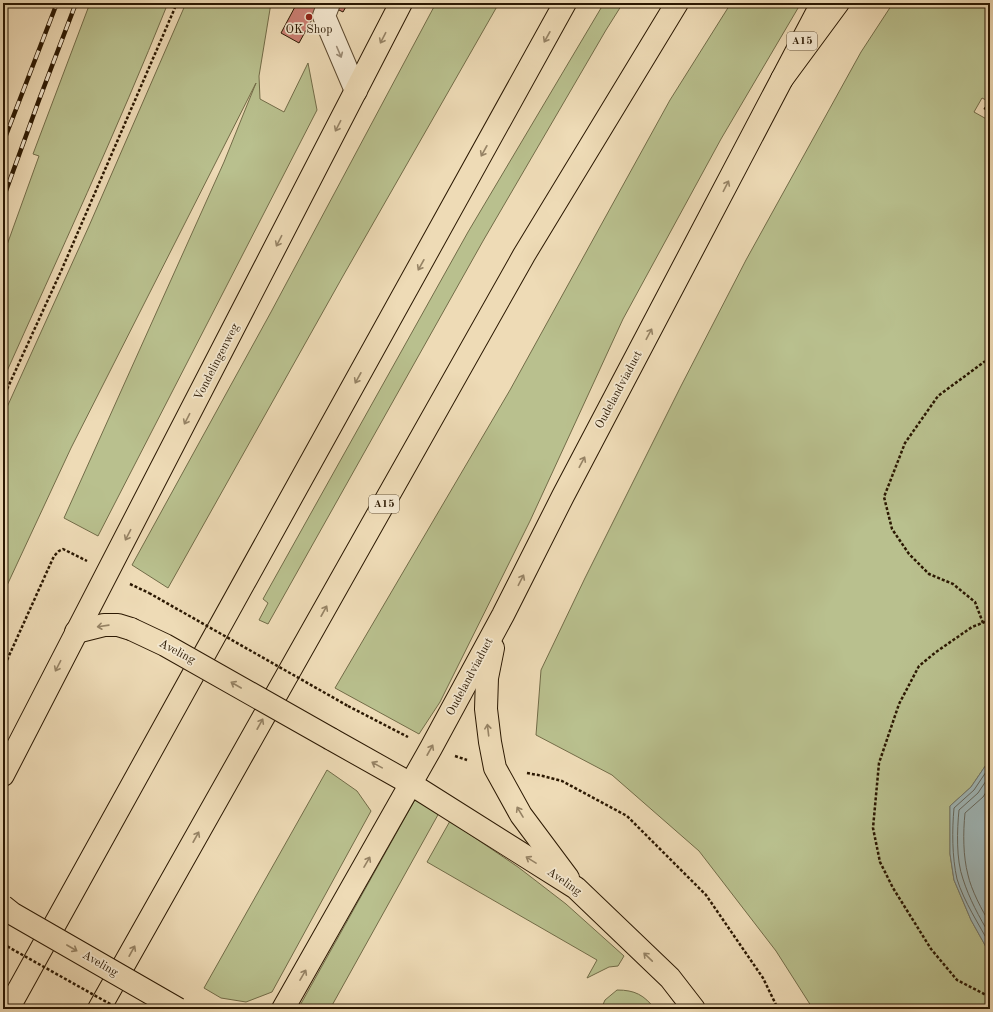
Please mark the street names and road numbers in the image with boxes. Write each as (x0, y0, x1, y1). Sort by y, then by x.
road number: A15 (787, 32, 817, 50)
street label: Vondelingenweg (192, 321, 242, 402)
street label: Oudelandviaduct (593, 349, 645, 431)
road number: A15 (369, 495, 399, 513)
street label: Oudelandviaduct (444, 636, 496, 718)
street label: Aveling (157, 638, 198, 667)
street label: Aveling (545, 866, 584, 898)
street label: Aveling (80, 949, 120, 979)

